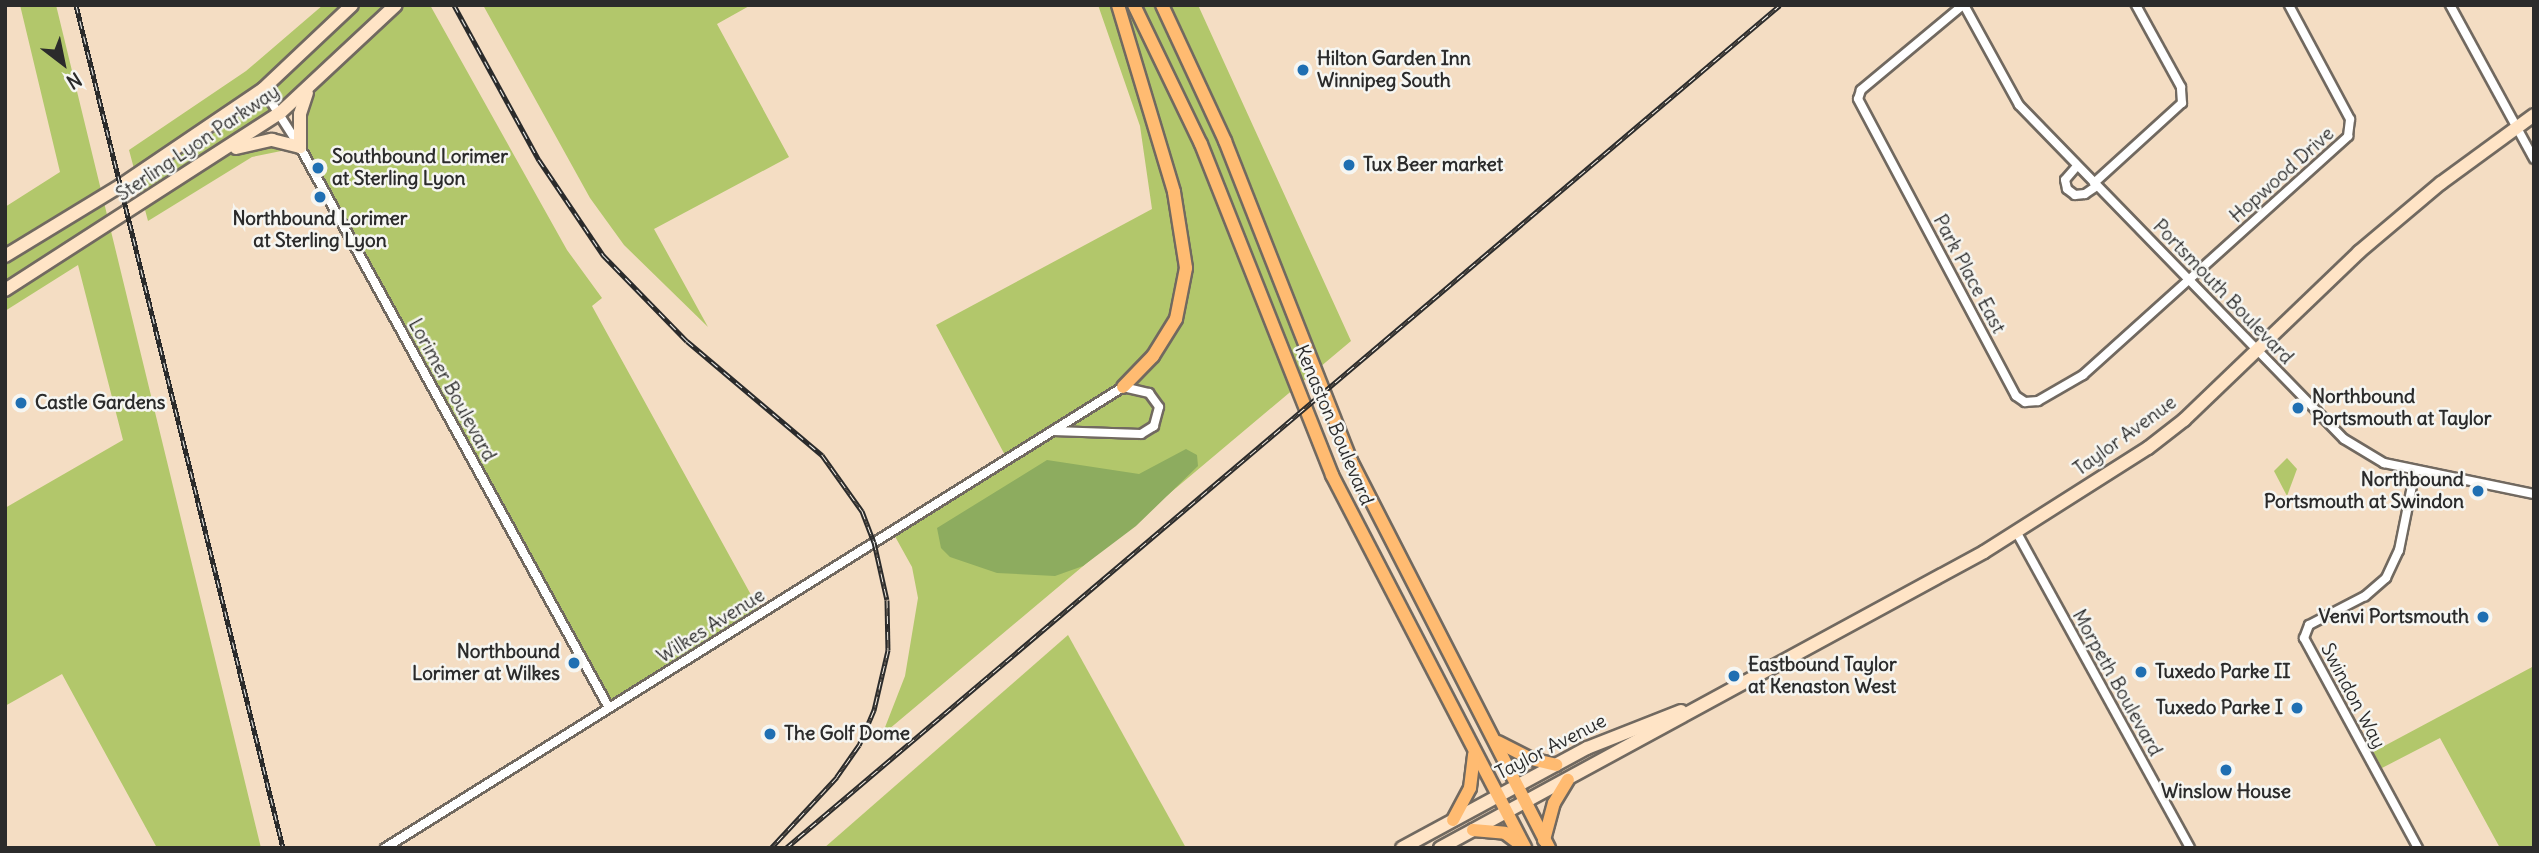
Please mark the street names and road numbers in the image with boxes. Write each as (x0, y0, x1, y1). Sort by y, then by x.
street label: Sterling Lyon Parkway (112, 80, 284, 206)
street label: Hopwood Drive (2225, 122, 2339, 228)
street label: Park Place East (1928, 211, 2010, 337)
street label: Portsmouth Boulevard (2148, 215, 2298, 369)
street label: Lorimer Boulevard (403, 315, 501, 465)
street label: Kenaston Boulevard (1290, 341, 1378, 509)
street label: Taylor Avenue (2069, 391, 2181, 481)
street label: Wilkes Avenue (653, 584, 769, 668)
street label: Morpeth Boulevard (2067, 606, 2167, 760)
street label: Swindon Way (2316, 639, 2390, 753)
street label: Taylor Avenue (1492, 709, 1610, 785)

